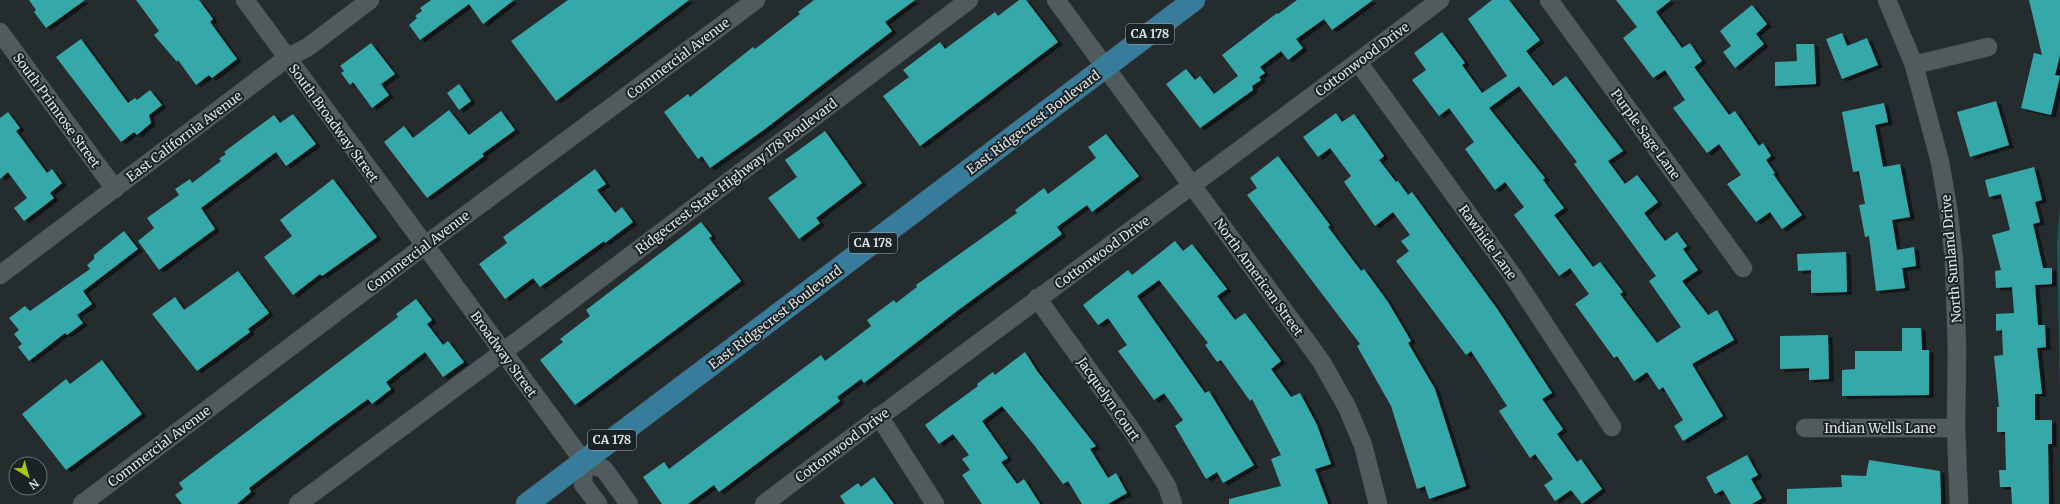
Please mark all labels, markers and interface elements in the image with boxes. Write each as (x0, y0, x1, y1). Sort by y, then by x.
street label: Commercial Avenue (623, 14, 733, 103)
street label: Cottonwood Drive (1312, 18, 1413, 100)
road number: CA 178 (1126, 24, 1174, 44)
street label: South Primrose Street (9, 49, 104, 171)
street label: South Broadway Street (285, 61, 382, 186)
street label: East Ridgecrest Boulevard (963, 67, 1104, 178)
street label: Purple Sage Lane (1607, 86, 1684, 183)
street label: East California Avenue (123, 87, 246, 186)
street label: Ridgecrest State Highway 178 Boulevard (632, 95, 841, 258)
street label: North Sunland Drive (1937, 194, 1966, 324)
street label: Rawhide Lane (1455, 202, 1521, 283)
street label: Commercial Avenue (363, 207, 473, 296)
street label: Cottonwood Drive (1051, 212, 1153, 293)
street label: North American Street (1210, 215, 1307, 339)
road number: CA 178 (849, 233, 897, 253)
street label: East Ridgecrest Boulevard (705, 262, 846, 373)
street label: Broadway Street (467, 308, 541, 401)
street label: Jacquelyn Court (1073, 353, 1144, 444)
street label: Commercial Avenue (104, 402, 214, 491)
street label: Cottonwood Drive (792, 404, 893, 486)
street label: Indian Wells Lane (1824, 420, 1936, 437)
road number: CA 178 (588, 430, 636, 450)
north arrow (8, 456, 48, 496)
text: N (26, 476, 42, 492)

